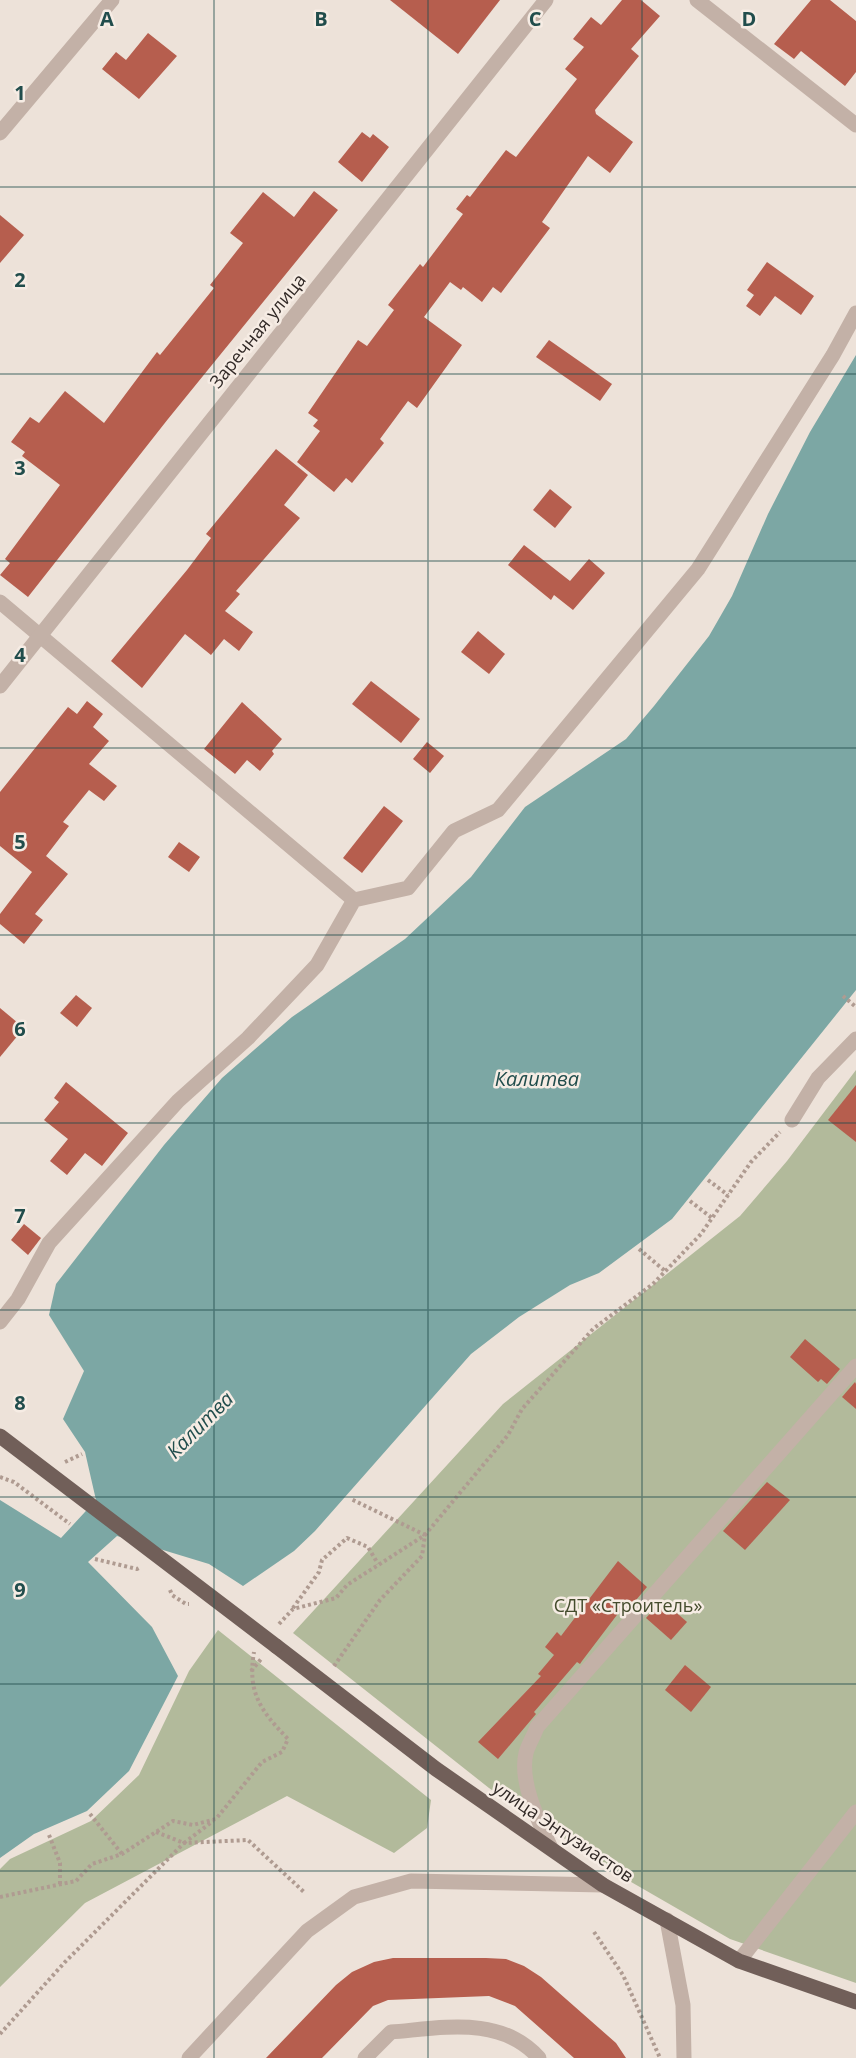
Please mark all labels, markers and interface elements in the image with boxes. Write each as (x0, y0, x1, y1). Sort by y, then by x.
text: A (100, 5, 114, 32)
text: B (314, 5, 328, 32)
text: C (529, 5, 542, 32)
text: D (742, 5, 756, 32)
text: 1 (14, 79, 26, 106)
text: 2 (14, 266, 26, 293)
street label: Заречная улица (204, 268, 311, 393)
text: 3 (14, 454, 26, 481)
text: 4 (14, 641, 26, 668)
text: 5 (14, 828, 26, 855)
text: 6 (14, 1015, 26, 1042)
water label: Калитва (495, 1065, 579, 1092)
text: 7 (14, 1202, 26, 1229)
water label: Калитва (160, 1385, 239, 1464)
text: 8 (14, 1389, 26, 1416)
text: 9 (14, 1576, 26, 1603)
park label: СДТ «Строитель» (554, 1593, 702, 1617)
street label: улица Энтузиастов (488, 1775, 639, 1887)

